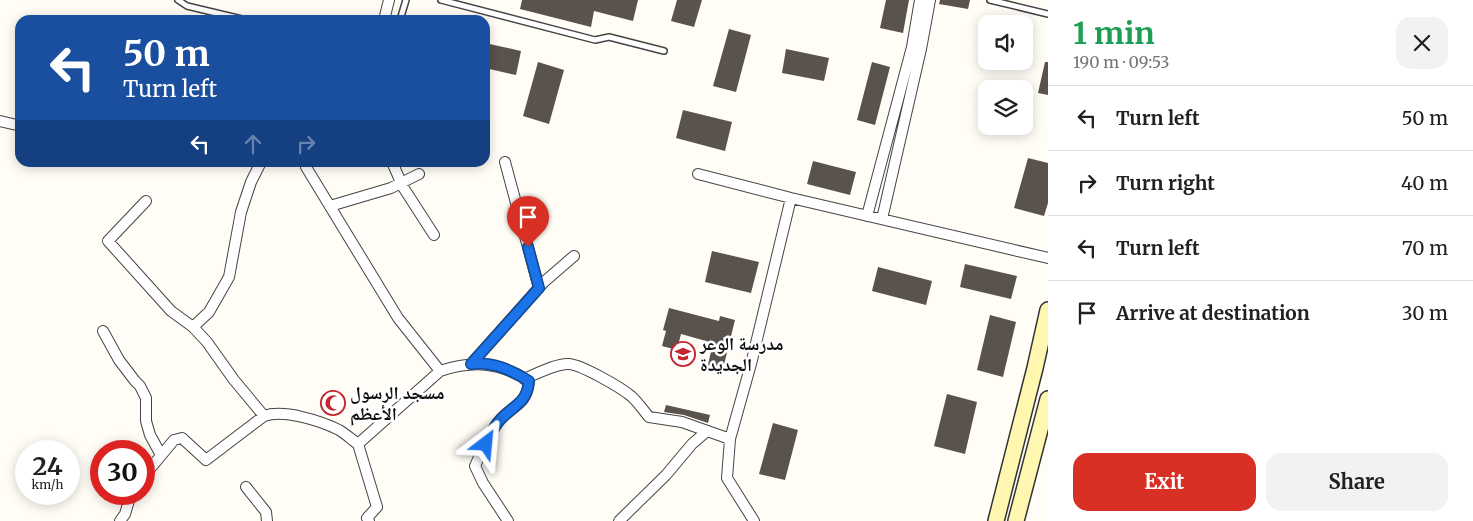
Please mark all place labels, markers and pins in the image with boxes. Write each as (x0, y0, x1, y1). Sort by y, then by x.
pin (507, 196, 549, 247)
place label: مدرسة الوعر الجديدة (699, 332, 784, 376)
school or university icon: مدرسة الوعر الجديدة (670, 341, 696, 367)
place label: مسجد الرسول الأعظم (350, 381, 444, 426)
mosque icon: مسجد الرسول الأعظم (320, 390, 346, 416)

